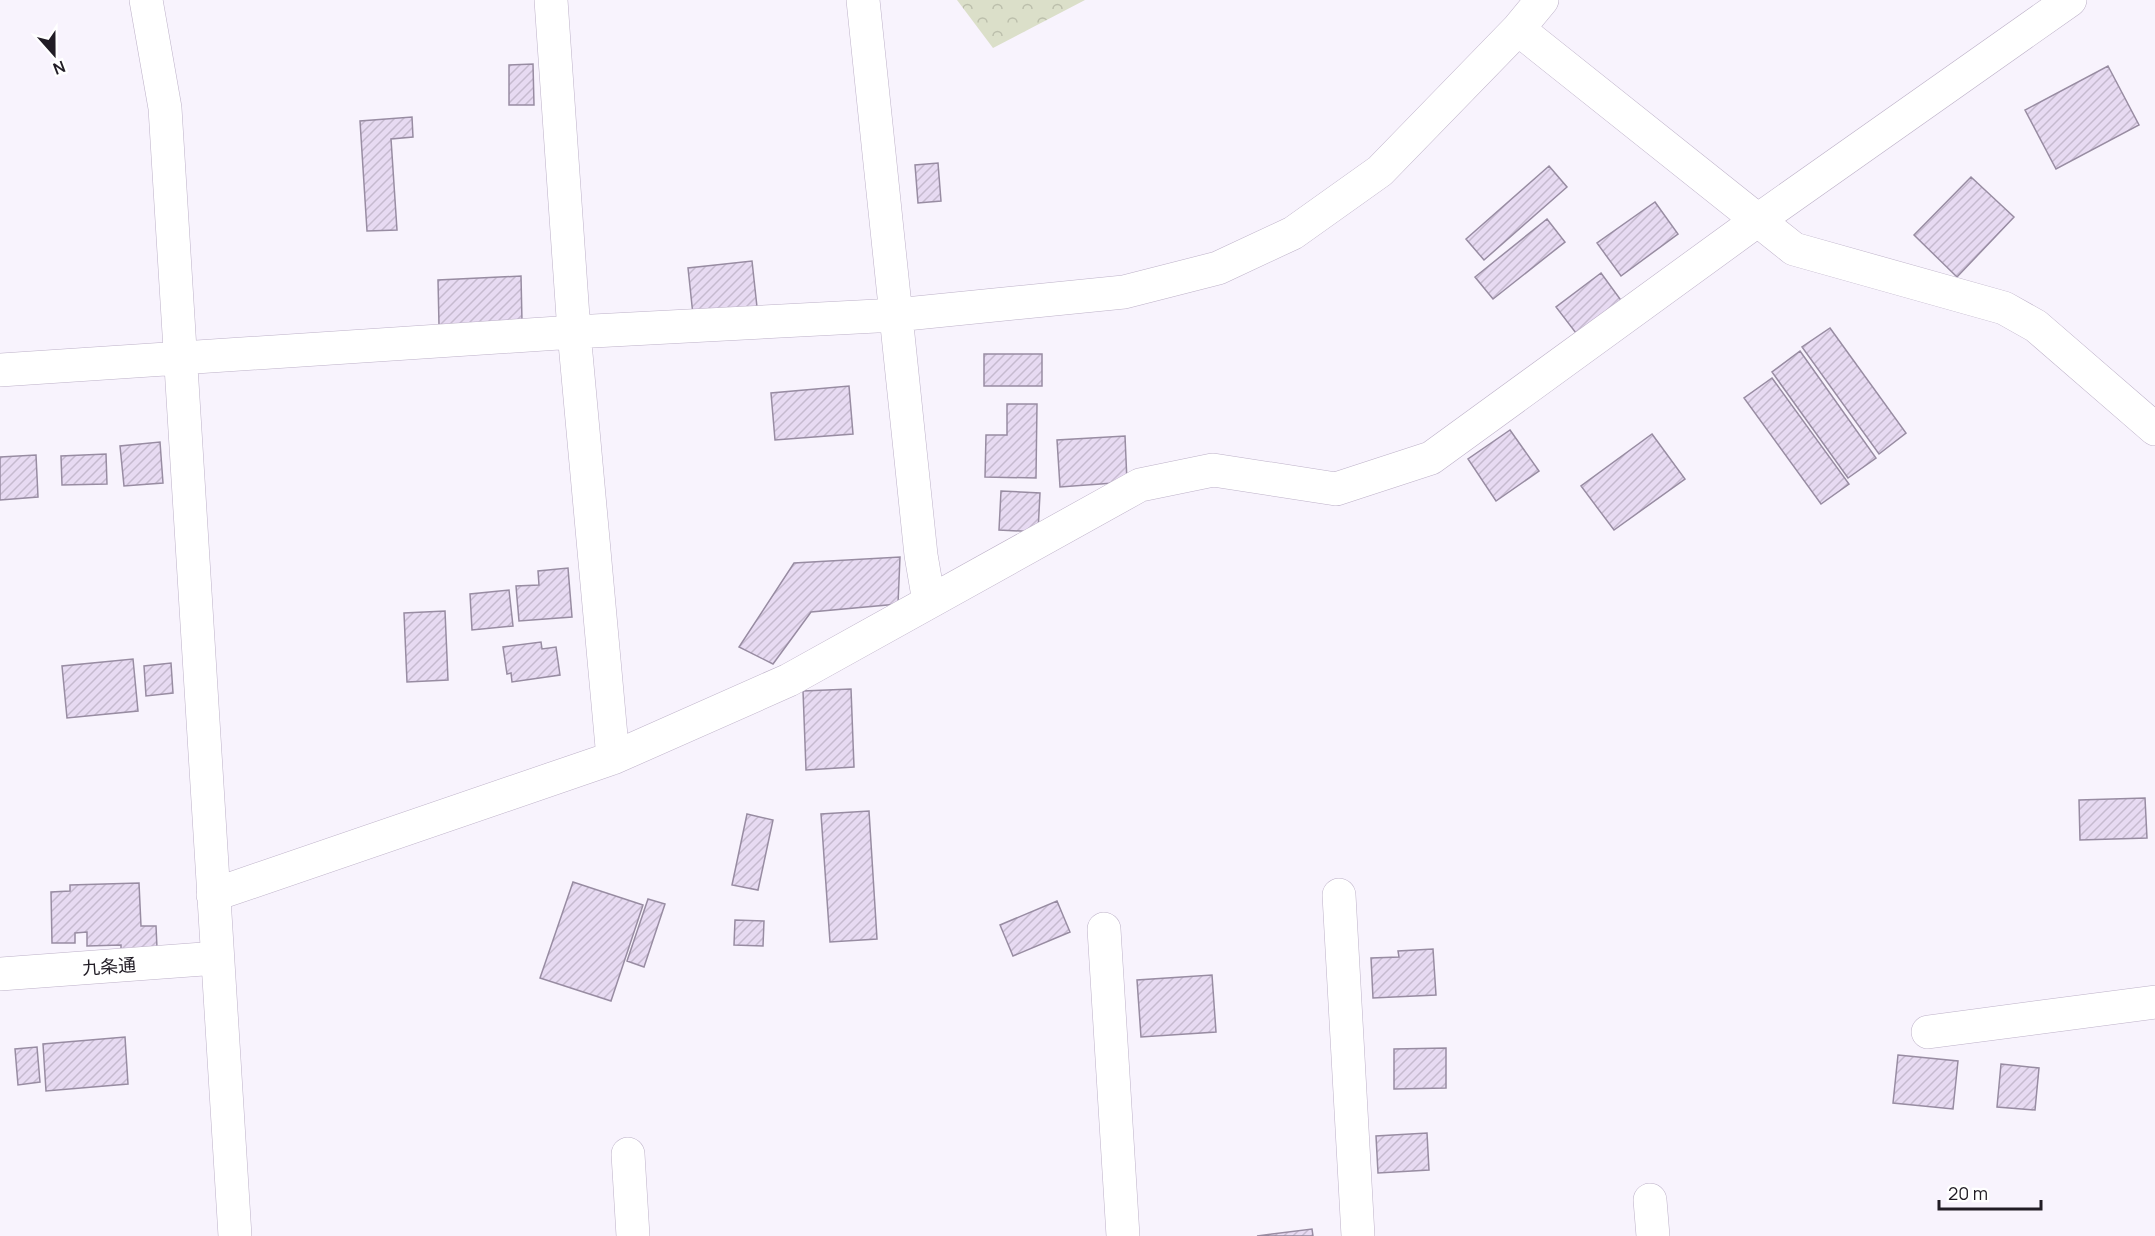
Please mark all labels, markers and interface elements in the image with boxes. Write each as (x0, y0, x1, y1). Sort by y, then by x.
north arrow (24, 24, 84, 84)
text: N (50, 56, 69, 80)
street label: 九条通 (81, 952, 137, 980)
scale bar (1939, 1173, 2041, 1211)
text: 20 m (1948, 1181, 1988, 1205)

